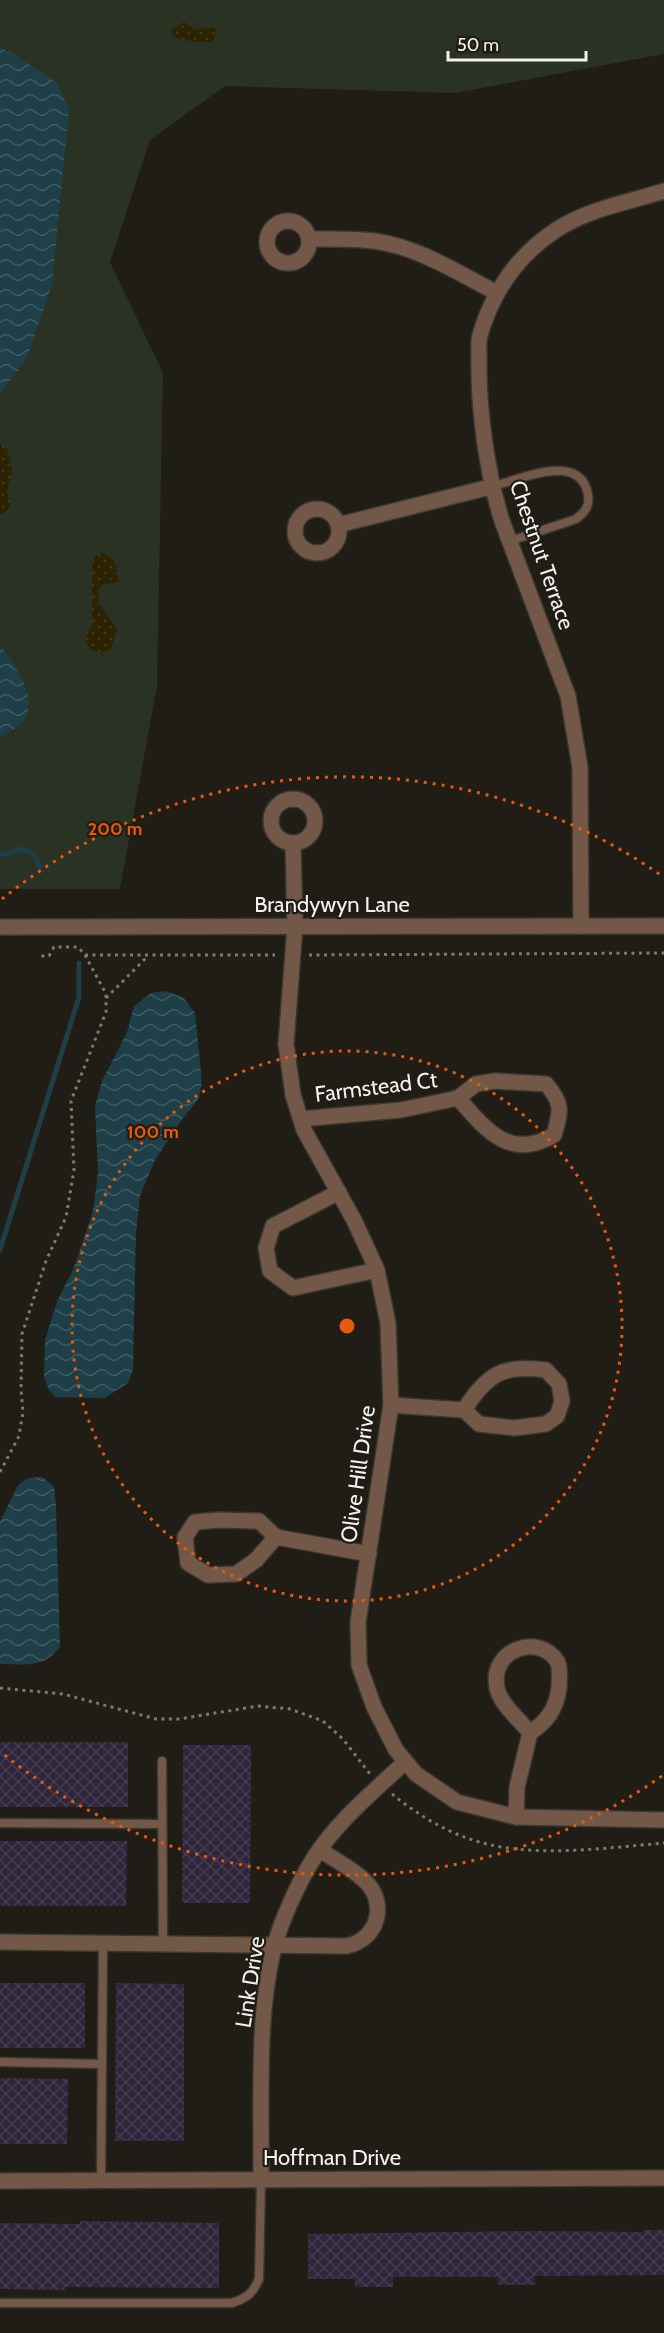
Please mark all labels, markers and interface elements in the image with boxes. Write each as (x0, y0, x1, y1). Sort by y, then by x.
scale bar (448, 24, 586, 62)
text: 50 m (457, 34, 499, 56)
street label: Chestnut Terrace (504, 477, 580, 633)
text: 200 m (88, 818, 142, 840)
street label: Brandywyn Lane (254, 891, 410, 918)
street label: Farmstead Ct (313, 1066, 439, 1108)
text: 100 m (127, 1121, 179, 1143)
centre of rings (337, 1316, 357, 1336)
street label: Olive Hill Drive (335, 1404, 381, 1544)
street label: Link Drive (229, 1934, 271, 2030)
street label: Hoffman Drive (263, 2144, 401, 2171)

